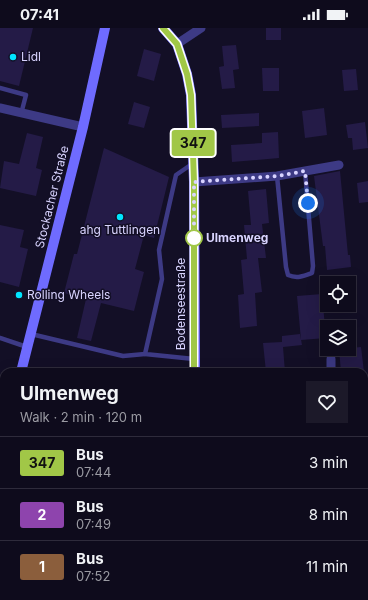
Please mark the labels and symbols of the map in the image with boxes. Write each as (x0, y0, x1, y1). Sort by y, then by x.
place label: Lidl (21, 49, 41, 64)
marker: Lidl (8, 52, 18, 62)
line badge: 347 (170, 130, 216, 156)
street label: Stockacher Straße (32, 144, 71, 250)
your location (298, 193, 318, 213)
marker: ahg Tuttlingen (115, 212, 125, 222)
place label: ahg Tuttlingen (80, 222, 160, 237)
marker: Ulmenweg (185, 229, 203, 247)
place label: Ulmenweg (206, 230, 268, 245)
street label: Bodenseestraße (173, 258, 188, 350)
place label: Rolling Wheels (27, 287, 110, 302)
marker: Rolling Wheels (14, 290, 24, 300)

